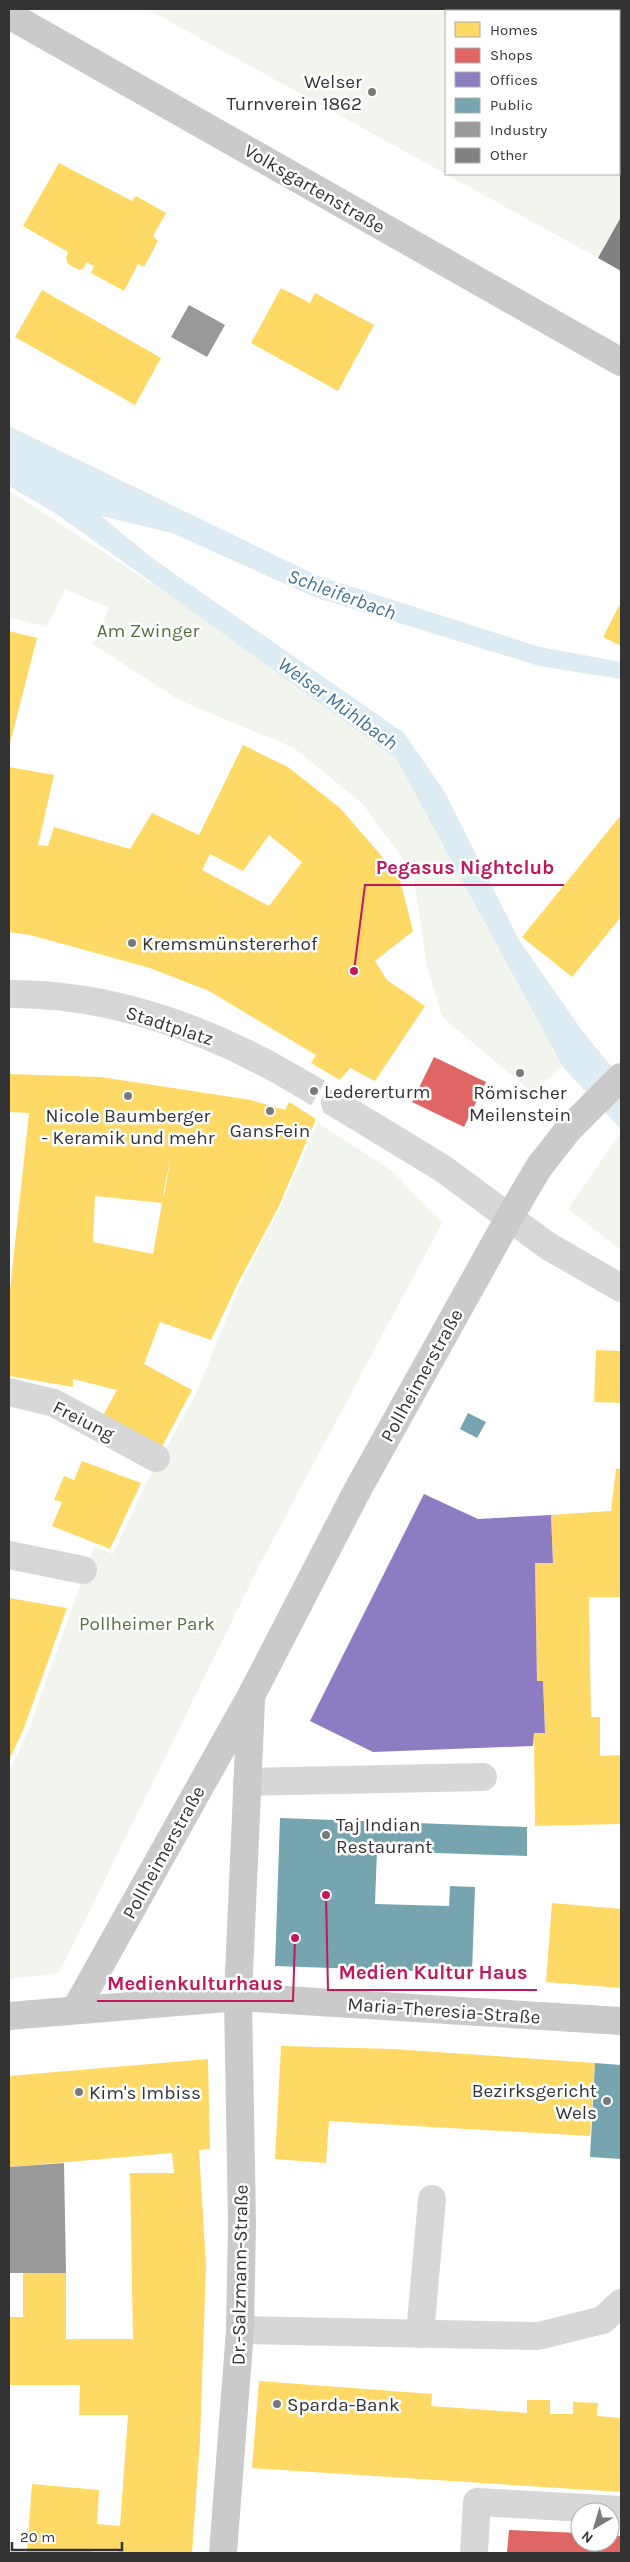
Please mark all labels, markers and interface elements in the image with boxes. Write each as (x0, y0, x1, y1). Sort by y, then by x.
legend (445, 10, 620, 175)
text: Homes (490, 21, 538, 39)
text: Shops (490, 46, 533, 64)
place label: Welser Turnverein 1862 (227, 71, 362, 115)
text: Offices (490, 71, 538, 89)
marker: Welser Turnverein 1862 (366, 86, 378, 98)
text: Public (490, 96, 533, 114)
text: Industry (490, 121, 547, 139)
street label: Volksgartenstraße (240, 140, 389, 238)
text: Other (490, 146, 528, 164)
water label: Schleiferbach (284, 564, 399, 625)
park label: Am Zwinger (97, 620, 199, 642)
water label: Welser Mühlbach (273, 652, 402, 755)
callout: Pegasus Nightclub (365, 850, 564, 885)
text: Pegasus Nightclub (376, 856, 554, 879)
place label: Kremsmünstererhof (142, 933, 318, 955)
marker: Kremsmünstererhof (126, 937, 138, 949)
street label: Stadtplatz (123, 1001, 216, 1050)
marker: Römischer Meilenstein (514, 1067, 526, 1079)
place label: Ledererturm (324, 1081, 430, 1103)
place label: Römischer Meilenstein (469, 1082, 571, 1126)
marker: Ledererturm (308, 1085, 320, 1097)
marker: Nicole Baumberger - Keramik und mehr (122, 1090, 134, 1102)
place label: Nicole Baumberger - Keramik und mehr (41, 1105, 215, 1149)
marker: GansFein (264, 1105, 276, 1117)
place label: GansFein (230, 1120, 310, 1142)
street label: Pollheimerstraße (376, 1305, 468, 1446)
street label: Freiung (49, 1396, 118, 1446)
park label: Pollheimer Park (79, 1613, 215, 1635)
street label: Pollheimerstraße (118, 1782, 210, 1923)
place label: Taj Indian Restaurant (336, 1814, 432, 1858)
marker: Taj Indian Restaurant (320, 1829, 332, 1841)
callout: Medien Kultur Haus (328, 1955, 537, 1990)
text: Medien Kultur Haus (339, 1961, 528, 1984)
callout: Medienkulturhaus (97, 1966, 293, 2001)
text: Medienkulturhaus (107, 1972, 283, 1995)
street label: Maria-Theresia-Straße (347, 1993, 541, 2029)
place label: Bezirksgericht Wels (472, 2080, 597, 2124)
place label: Kim's Imbiss (89, 2082, 201, 2104)
marker: Kim's Imbiss (73, 2086, 85, 2098)
marker: Bezirksgericht Wels (601, 2095, 613, 2107)
street label: Dr.-Salzmann-Straße (227, 2184, 253, 2366)
place label: Sparda-Bank (287, 2394, 400, 2416)
marker: Sparda-Bank (271, 2398, 283, 2410)
north arrow (570, 2502, 620, 2552)
scale bar (12, 2520, 122, 2552)
text: N (578, 2527, 596, 2547)
text: 20 m (20, 2528, 55, 2546)

